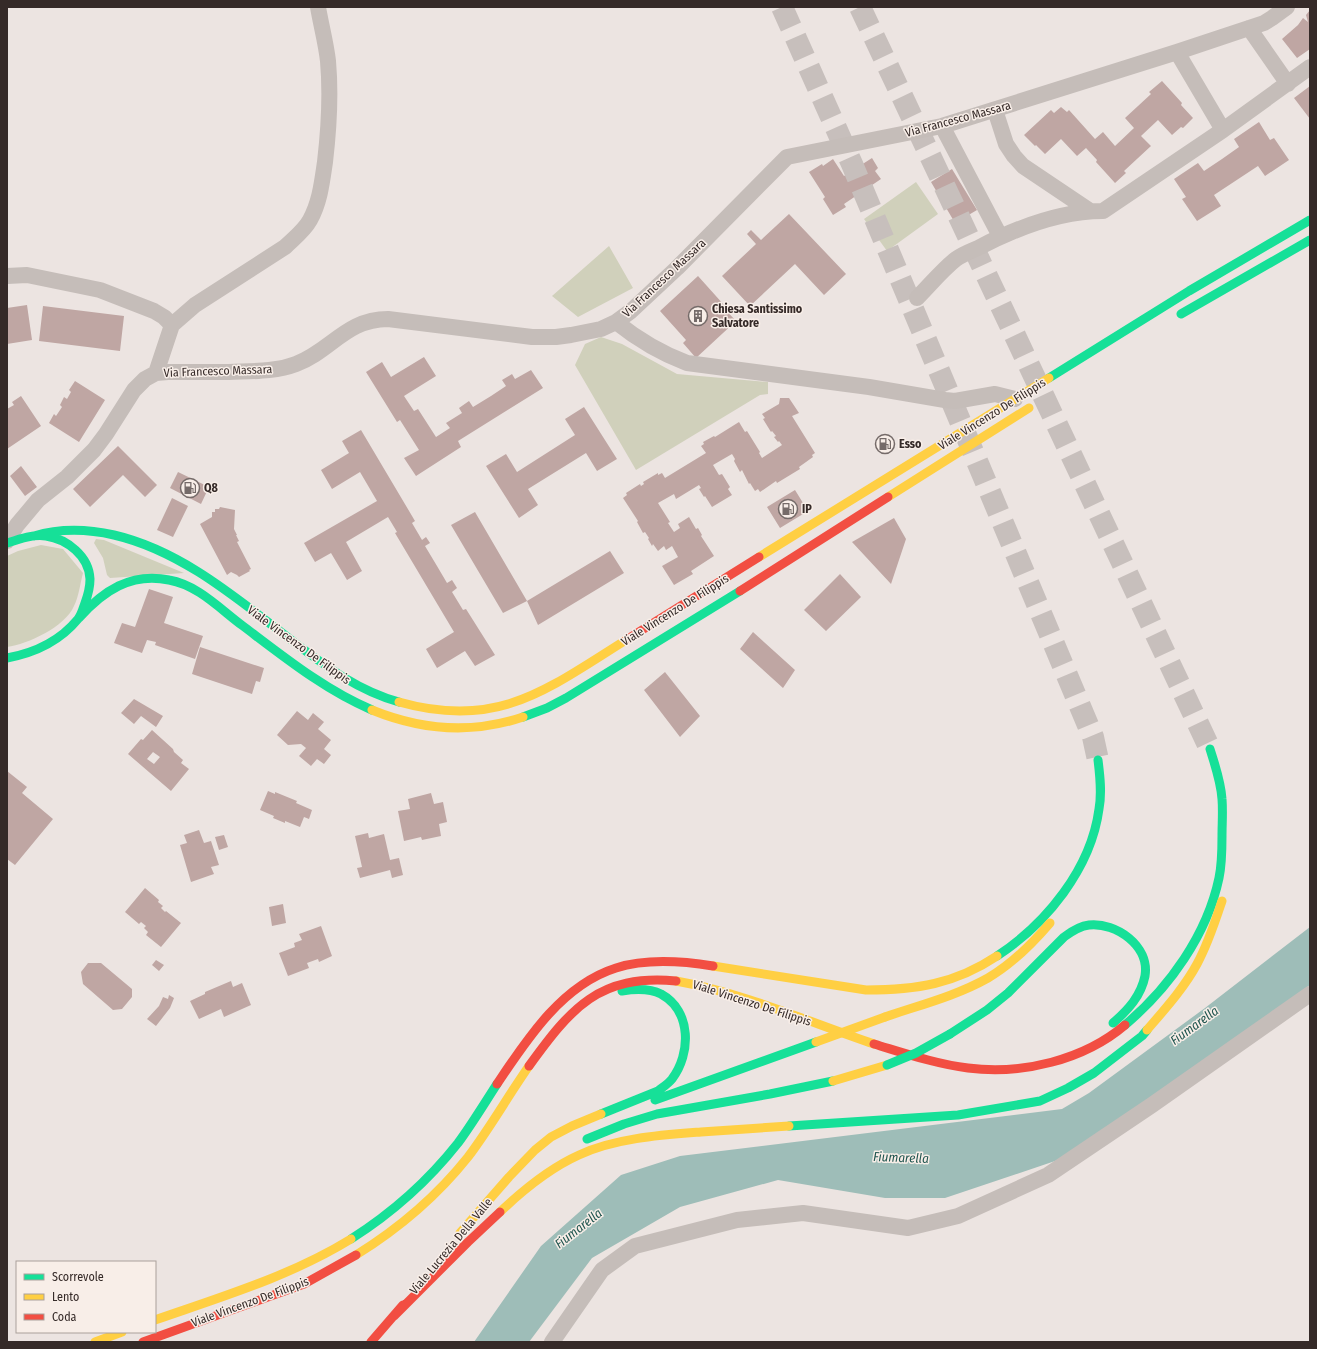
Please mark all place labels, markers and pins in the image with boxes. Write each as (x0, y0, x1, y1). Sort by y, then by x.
place label: Chiesa Santissimo Salvatore (712, 302, 803, 330)
building icon: Chiesa Santissimo Salvatore (687, 305, 709, 327)
fuel station icon: Esso (874, 433, 896, 455)
place label: Esso (899, 437, 922, 451)
fuel station icon: Q8 (179, 477, 201, 499)
place label: Q8 (204, 481, 219, 495)
fuel station icon: IP (777, 498, 799, 520)
place label: IP (802, 502, 812, 516)

